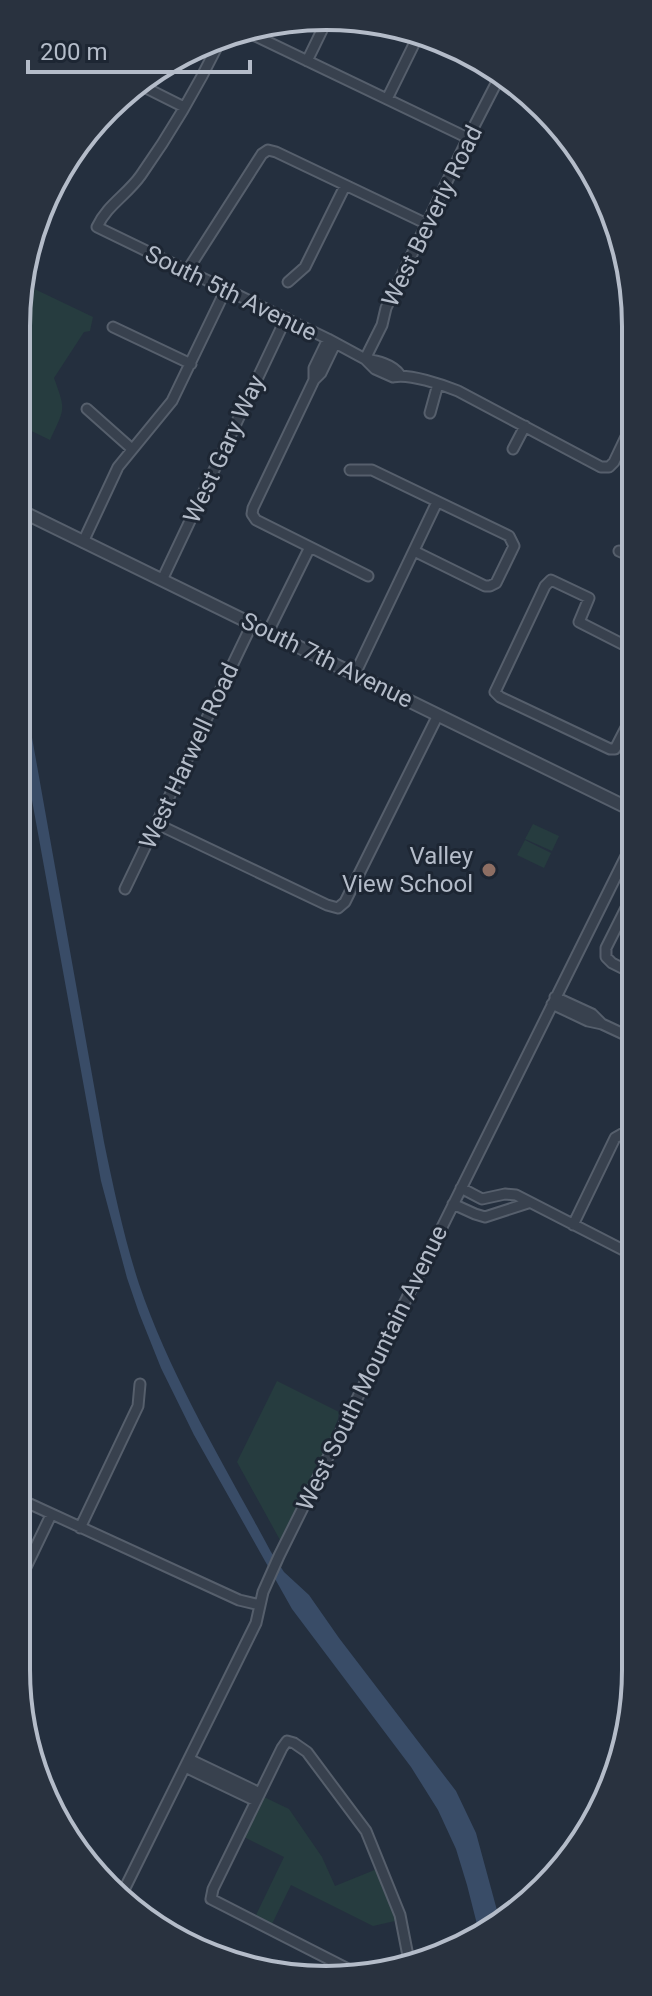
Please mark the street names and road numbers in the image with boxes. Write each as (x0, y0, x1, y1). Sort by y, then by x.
street label: West Beverly Road (376, 121, 488, 311)
street label: South 5th Avenue (141, 239, 321, 347)
street label: West Gary Way (177, 370, 271, 527)
street label: South 7th Avenue (237, 606, 417, 714)
street label: West Harwell Road (134, 659, 244, 853)
street label: West South Mountain Avenue (291, 1221, 453, 1515)

